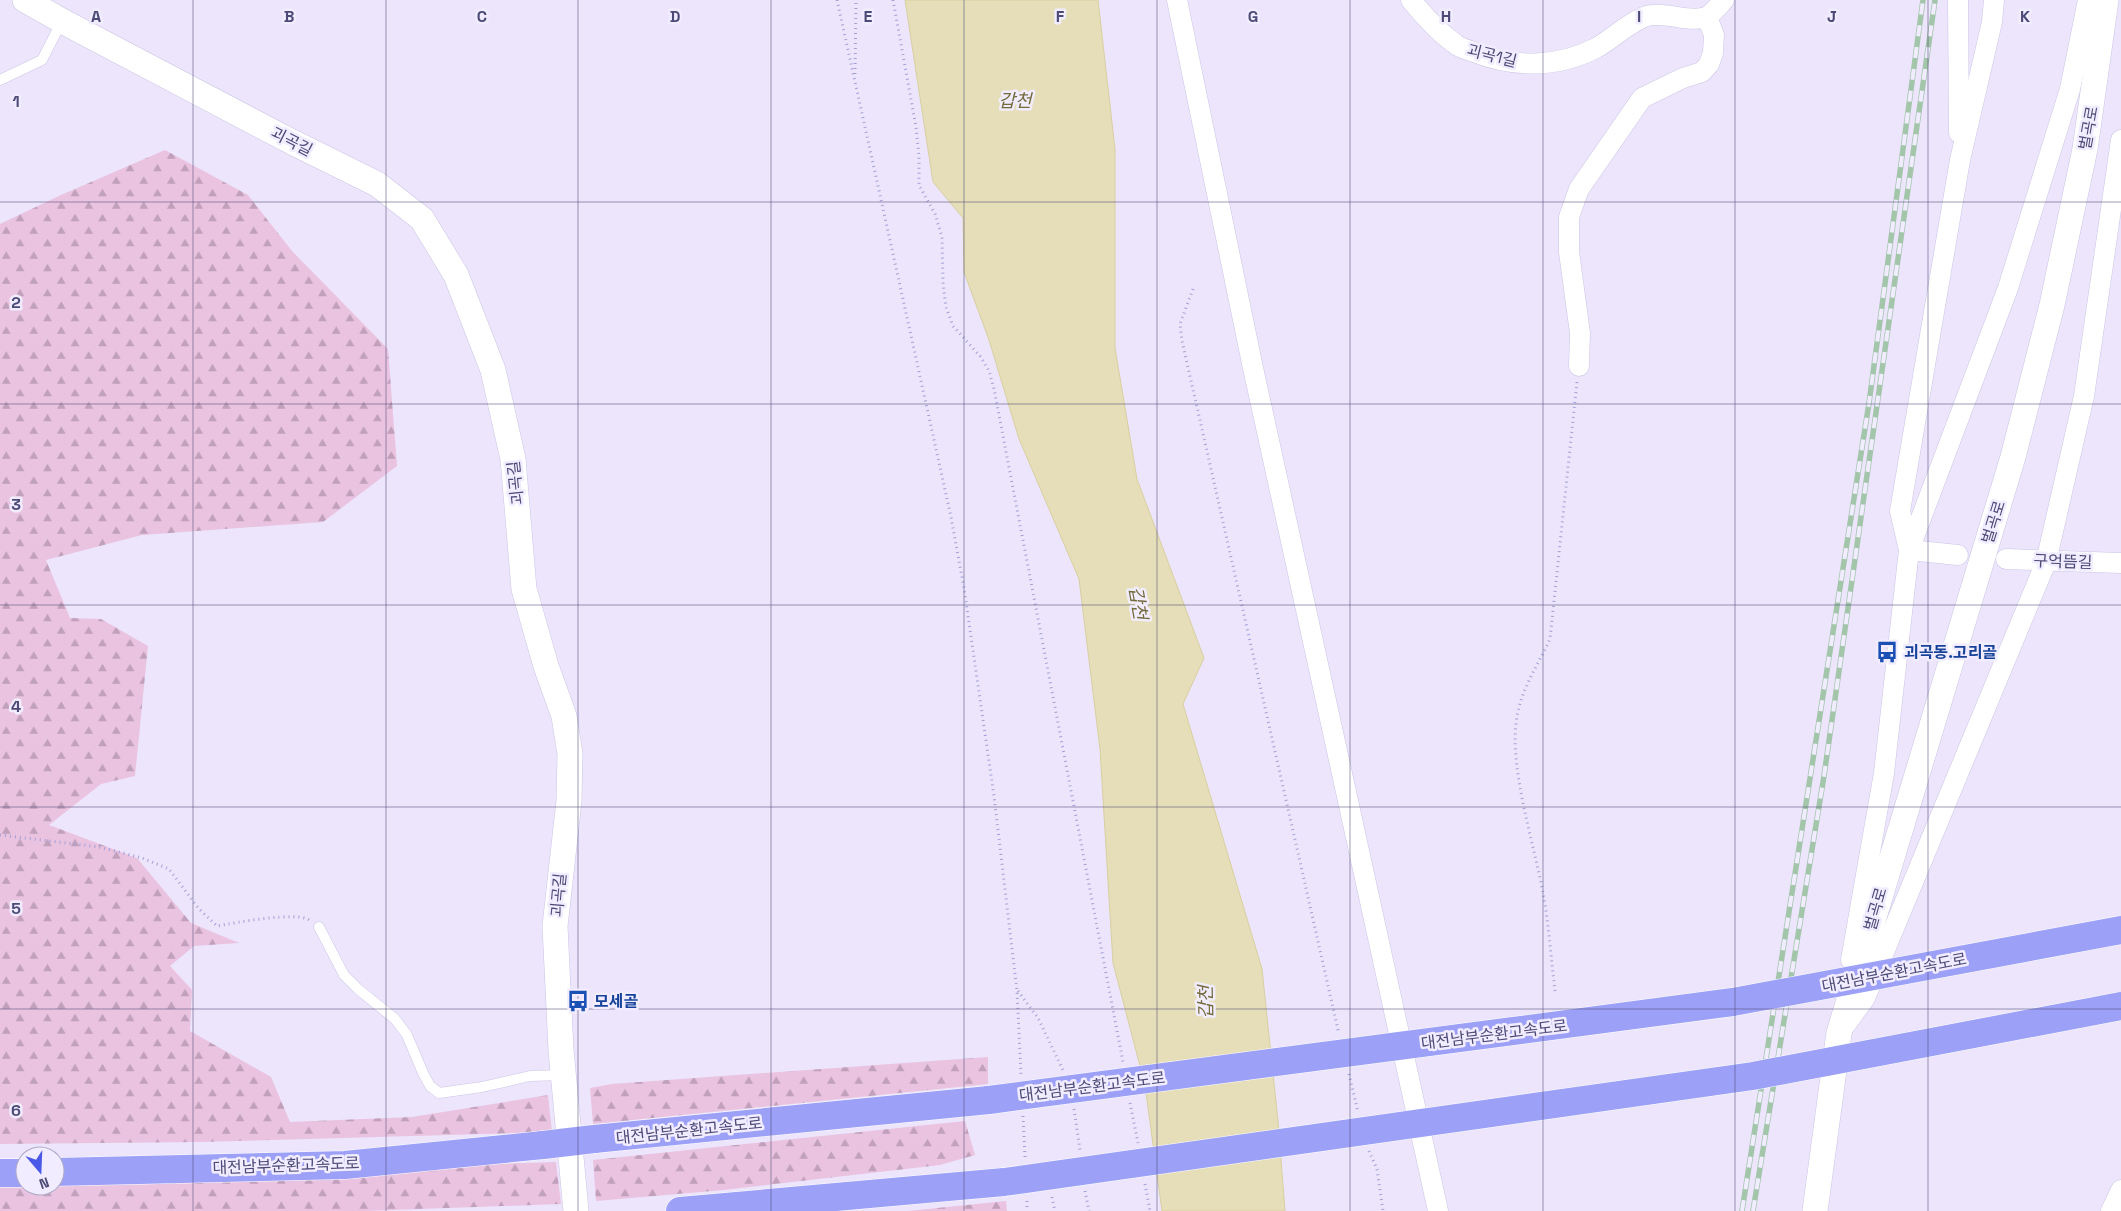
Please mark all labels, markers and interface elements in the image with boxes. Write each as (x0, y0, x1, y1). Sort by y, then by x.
text: A (91, 6, 101, 27)
text: B (284, 6, 294, 27)
text: C (477, 6, 487, 27)
text: D (670, 6, 680, 27)
text: E (864, 6, 873, 27)
text: F (1056, 6, 1065, 27)
text: G (1248, 6, 1258, 27)
text: H (1441, 6, 1451, 27)
text: I (1637, 6, 1641, 27)
text: J (1827, 6, 1837, 27)
text: K (2020, 6, 2030, 27)
street label: 괴곡1길 (1465, 39, 1519, 72)
water label: 갑천 (998, 89, 1034, 112)
text: 1 (12, 91, 20, 112)
street label: 벌곡로 (2074, 104, 2103, 152)
street label: 괴곡길 (267, 122, 316, 161)
text: 2 (11, 292, 21, 313)
street label: 괴곡길 (503, 460, 528, 506)
text: 3 (11, 494, 21, 515)
street label: 벌곡로 (1977, 498, 2010, 546)
street label: 구억뜸길 (2033, 550, 2093, 573)
water label: 갑천 (1124, 585, 1153, 624)
bus stop icon: 괴곡동.고리골 (1874, 639, 1900, 665)
place label: 괴곡동.고리골 (1904, 642, 1997, 663)
text: 4 (11, 696, 21, 717)
street label: 괴곡길 (546, 872, 571, 918)
street label: 벌곡로 (1859, 885, 1892, 933)
text: 5 (11, 898, 21, 919)
street label: 대전남부순환고속도로 (1820, 948, 1969, 997)
water label: 갑천 (1194, 983, 1217, 1019)
bus stop icon: 모세골 (565, 988, 591, 1014)
place label: 모세골 (594, 991, 638, 1012)
street label: 대전남부순환고속도로 (1420, 1015, 1569, 1054)
street label: 대전남부순환고속도로 (1018, 1067, 1167, 1106)
text: 6 (11, 1100, 21, 1121)
street label: 대전남부순환고속도로 (615, 1112, 764, 1149)
north arrow (15, 1146, 65, 1196)
street label: 대전남부순환고속도로 (212, 1152, 360, 1179)
text: N (37, 1173, 52, 1193)

